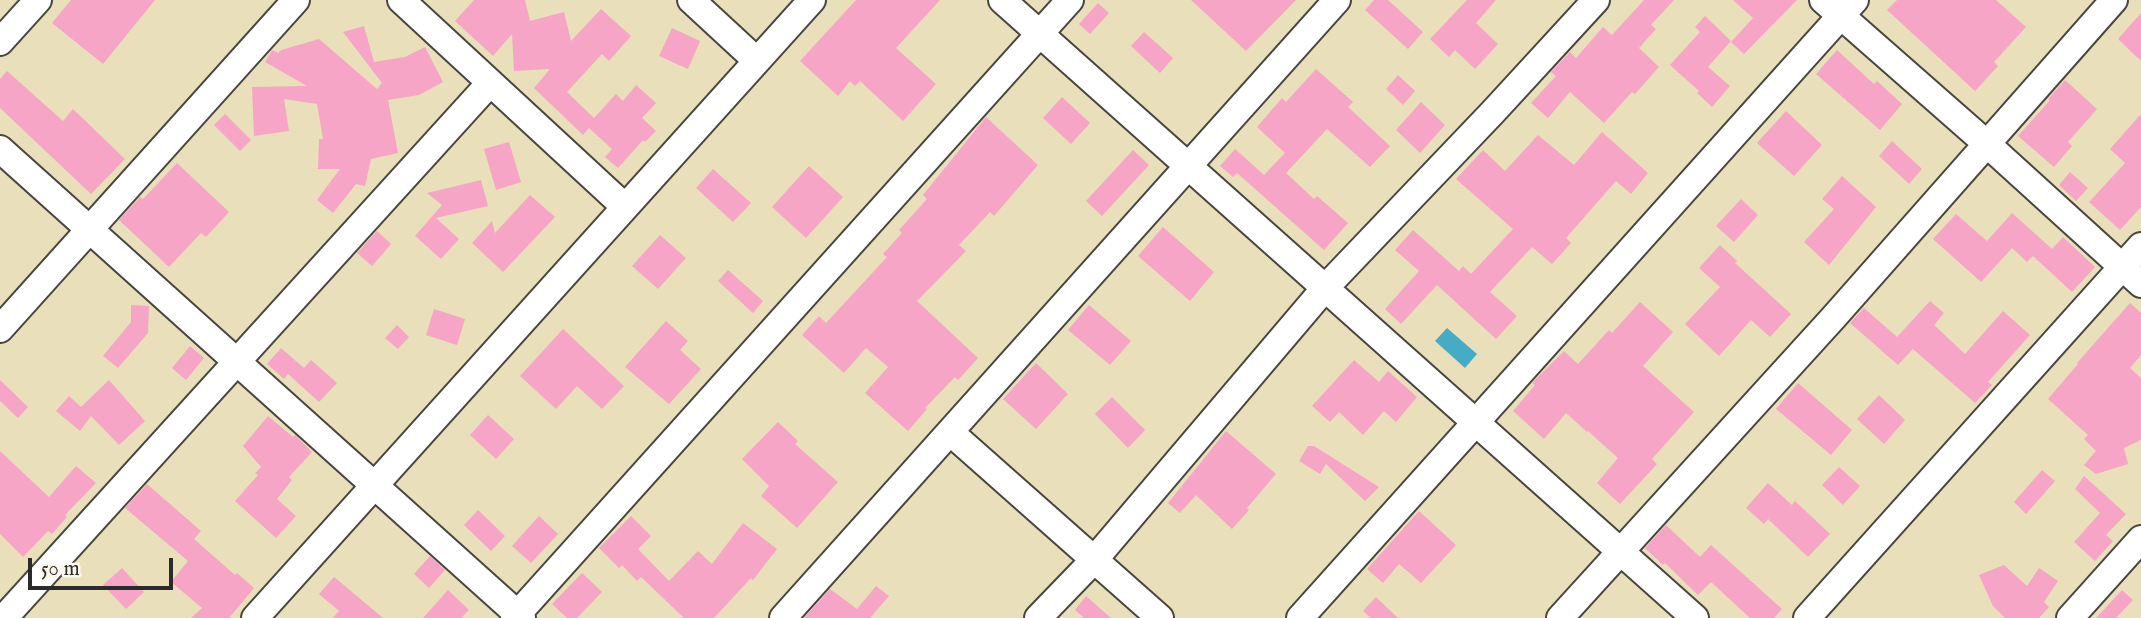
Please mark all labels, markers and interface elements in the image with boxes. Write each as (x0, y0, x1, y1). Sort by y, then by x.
scale bar (32, 544, 177, 588)
text: 50 m (41, 556, 80, 583)

